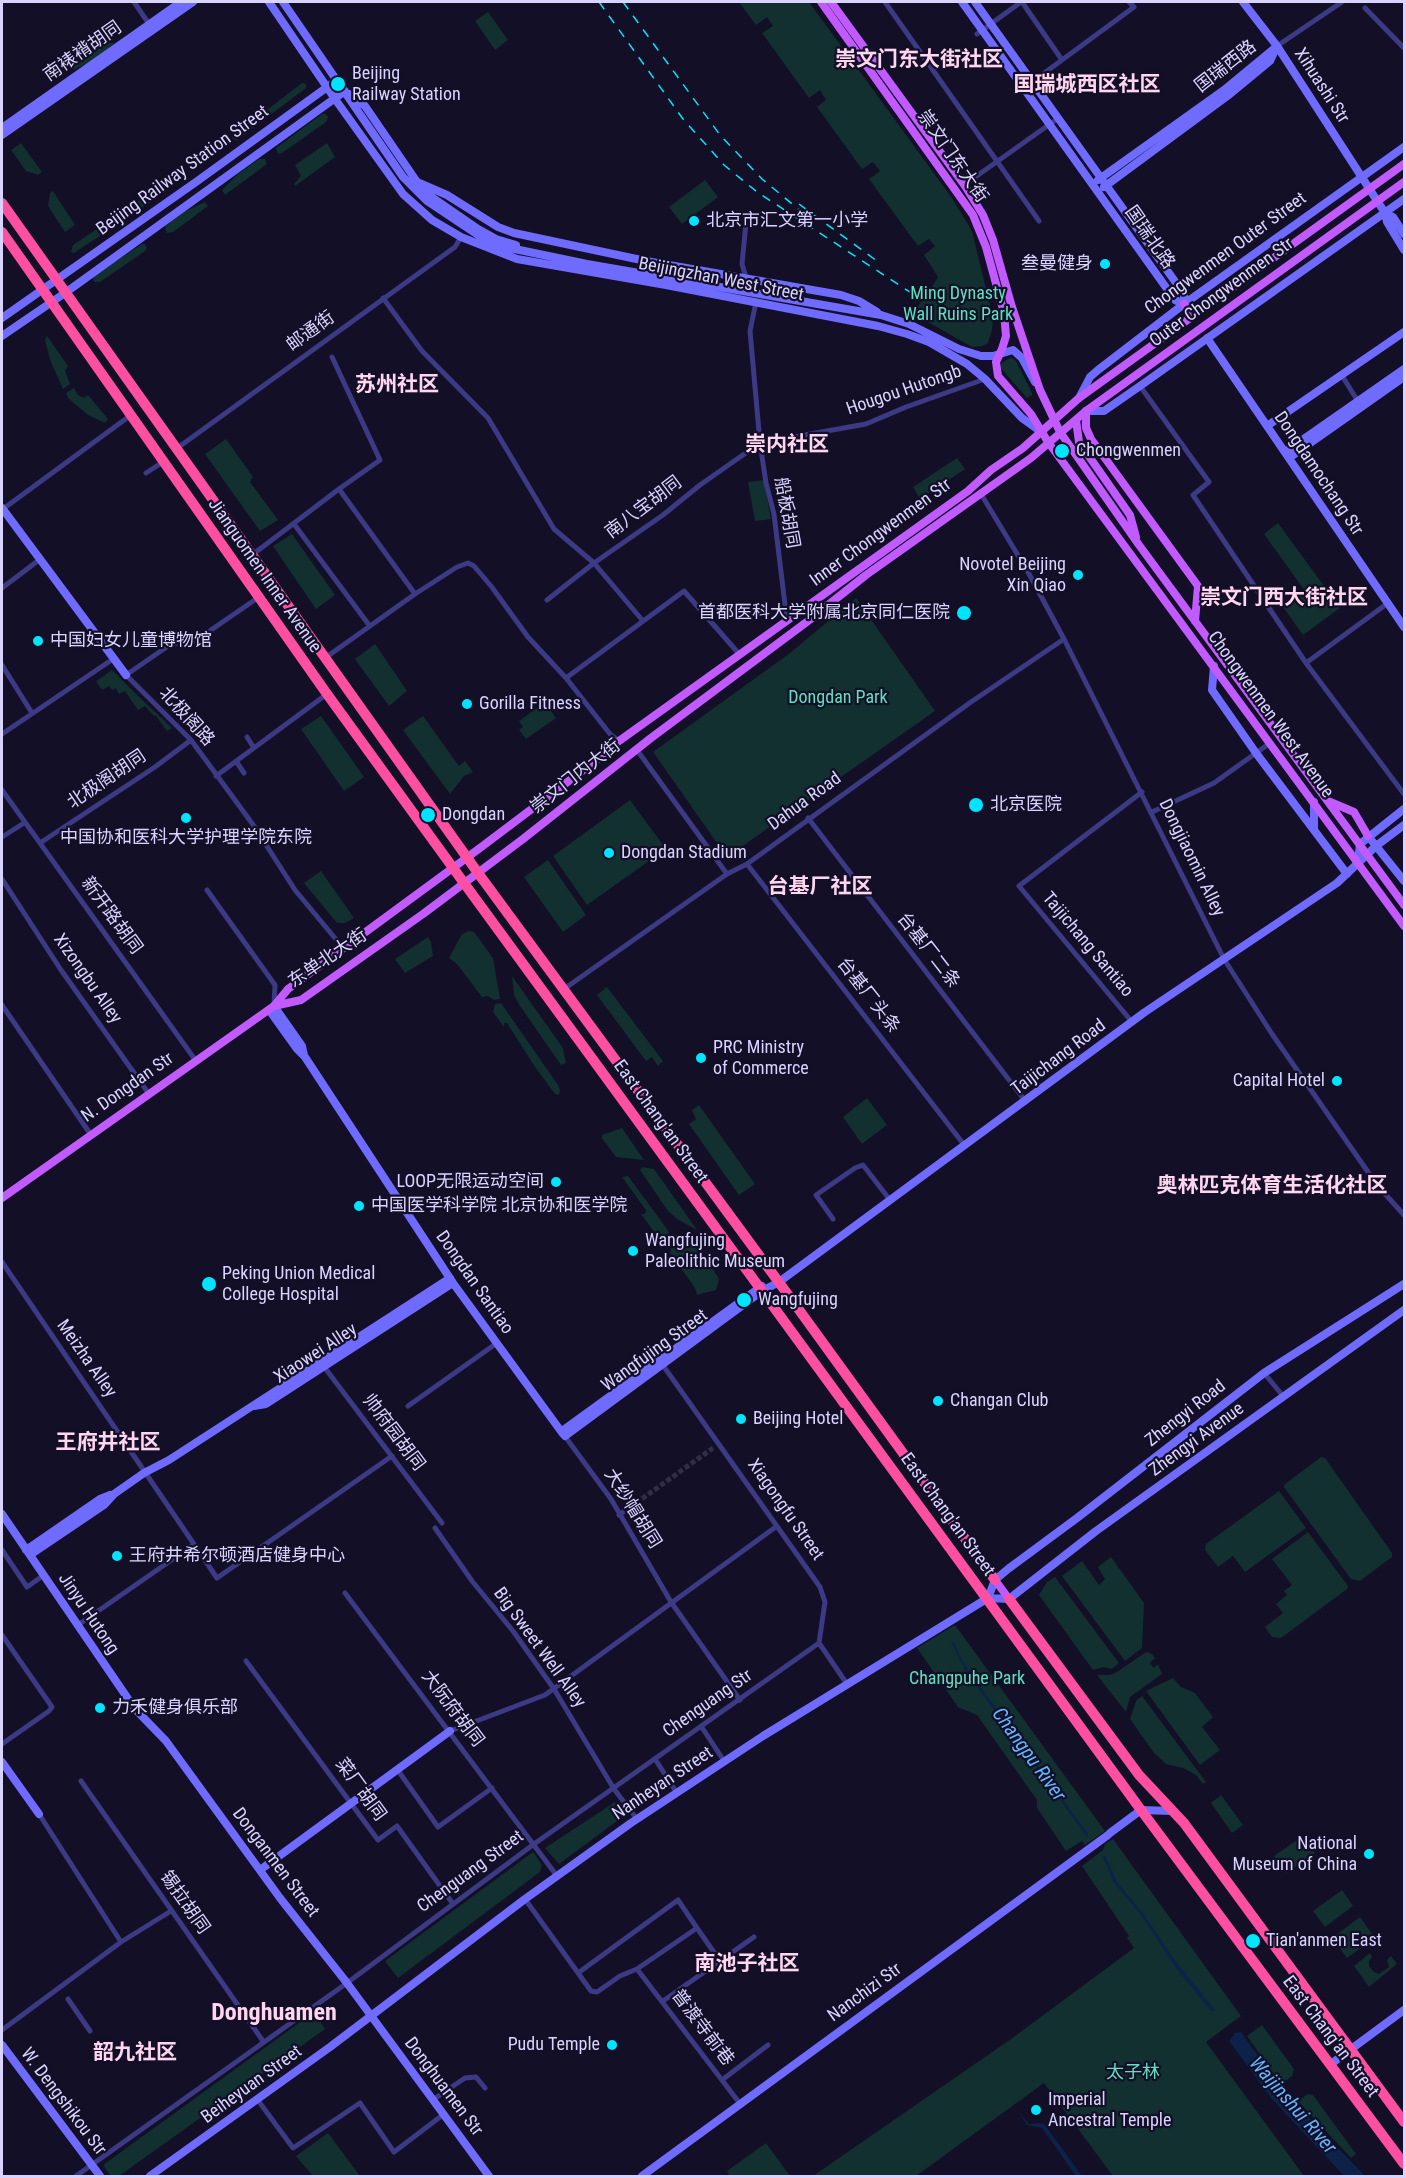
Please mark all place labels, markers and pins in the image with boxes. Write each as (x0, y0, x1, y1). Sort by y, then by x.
place label: Beijing Railway Station (352, 63, 461, 106)
marker: Beijing Railway Station (329, 75, 347, 93)
place label: 北京市汇文第一小学 (706, 210, 868, 232)
marker: 北京市汇文第一小学 (687, 214, 701, 228)
place label: 叁曼健身 (1021, 253, 1093, 275)
marker: 叁曼健身 (1098, 257, 1112, 271)
place label: Chongwenmen (1076, 440, 1181, 462)
marker: Chongwenmen (1053, 442, 1071, 460)
place label: Novotel Beijing Xin Qiao (959, 554, 1066, 596)
marker: Novotel Beijing Xin Qiao (1071, 568, 1085, 582)
place label: 首都医科大学附属北京同仁医院 (698, 602, 950, 624)
marker: 首都医科大学附属北京同仁医院 (955, 604, 973, 622)
place label: 中国妇女儿童博物馆 (50, 630, 212, 652)
marker: 中国妇女儿童博物馆 (31, 634, 45, 648)
place label: Gorilla Fitness (479, 693, 581, 715)
marker: Gorilla Fitness (460, 697, 474, 711)
place label: 北京医院 (990, 794, 1062, 816)
marker: 北京医院 (967, 796, 985, 814)
place label: Dongdan (442, 804, 505, 826)
marker: Dongdan (419, 806, 437, 824)
marker: 中国协和医科大学护理学院东院 (179, 811, 193, 825)
place label: 中国协和医科大学护理学院东院 (60, 827, 312, 849)
place label: Dongdan Stadium (621, 842, 747, 864)
marker: Dongdan Stadium (602, 846, 616, 860)
place label: PRC Ministry of Commerce (713, 1037, 809, 1080)
marker: PRC Ministry of Commerce (694, 1051, 708, 1065)
place label: Capital Hotel (1233, 1070, 1325, 1092)
marker: Capital Hotel (1330, 1074, 1344, 1088)
place label: LOOP无限运动空间 (396, 1171, 544, 1193)
marker: LOOP无限运动空间 (549, 1175, 563, 1189)
place label: 中国医学科学院 北京协和医学院 (371, 1195, 627, 1217)
marker: 中国医学科学院 北京协和医学院 (352, 1199, 366, 1213)
place label: Wangfujing Paleolithic Museum (645, 1230, 785, 1272)
marker: Wangfujing Paleolithic Museum (626, 1244, 640, 1258)
place label: Peking Union Medical College Hospital (222, 1263, 375, 1306)
marker: Peking Union Medical College Hospital (200, 1275, 218, 1293)
place label: Wangfujing (758, 1289, 838, 1311)
marker: Wangfujing (735, 1291, 753, 1309)
place label: Changan Club (950, 1390, 1048, 1412)
marker: Changan Club (931, 1394, 945, 1408)
place label: Beijing Hotel (753, 1408, 843, 1430)
marker: Beijing Hotel (734, 1412, 748, 1426)
place label: 王府井希尔顿酒店健身中心 (129, 1545, 345, 1567)
marker: 王府井希尔顿酒店健身中心 (110, 1549, 124, 1563)
place label: 力禾健身俱乐部 (112, 1697, 238, 1719)
marker: 力禾健身俱乐部 (93, 1701, 107, 1715)
place label: National Museum of China (1232, 1833, 1357, 1876)
marker: National Museum of China (1362, 1847, 1376, 1861)
place label: Tian'anmen East (1266, 1930, 1382, 1952)
marker: Tian'anmen East (1244, 1932, 1262, 1950)
place label: Pudu Temple (508, 2034, 600, 2056)
marker: Pudu Temple (605, 2038, 619, 2052)
place label: Imperial Ancestral Temple (1048, 2089, 1171, 2132)
marker: Imperial Ancestral Temple (1029, 2103, 1043, 2117)

